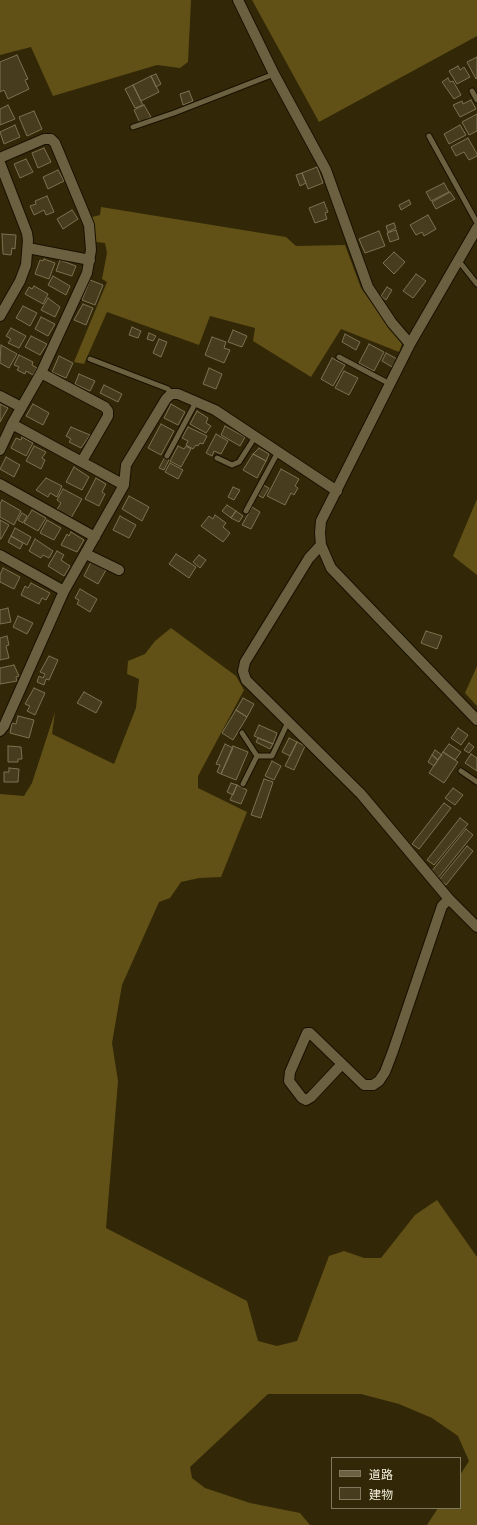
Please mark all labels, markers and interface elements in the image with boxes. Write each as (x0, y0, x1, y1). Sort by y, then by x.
legend (331, 1457, 461, 1509)
text: 道路 (369, 1468, 393, 1482)
text: 建物 (369, 1488, 393, 1502)

